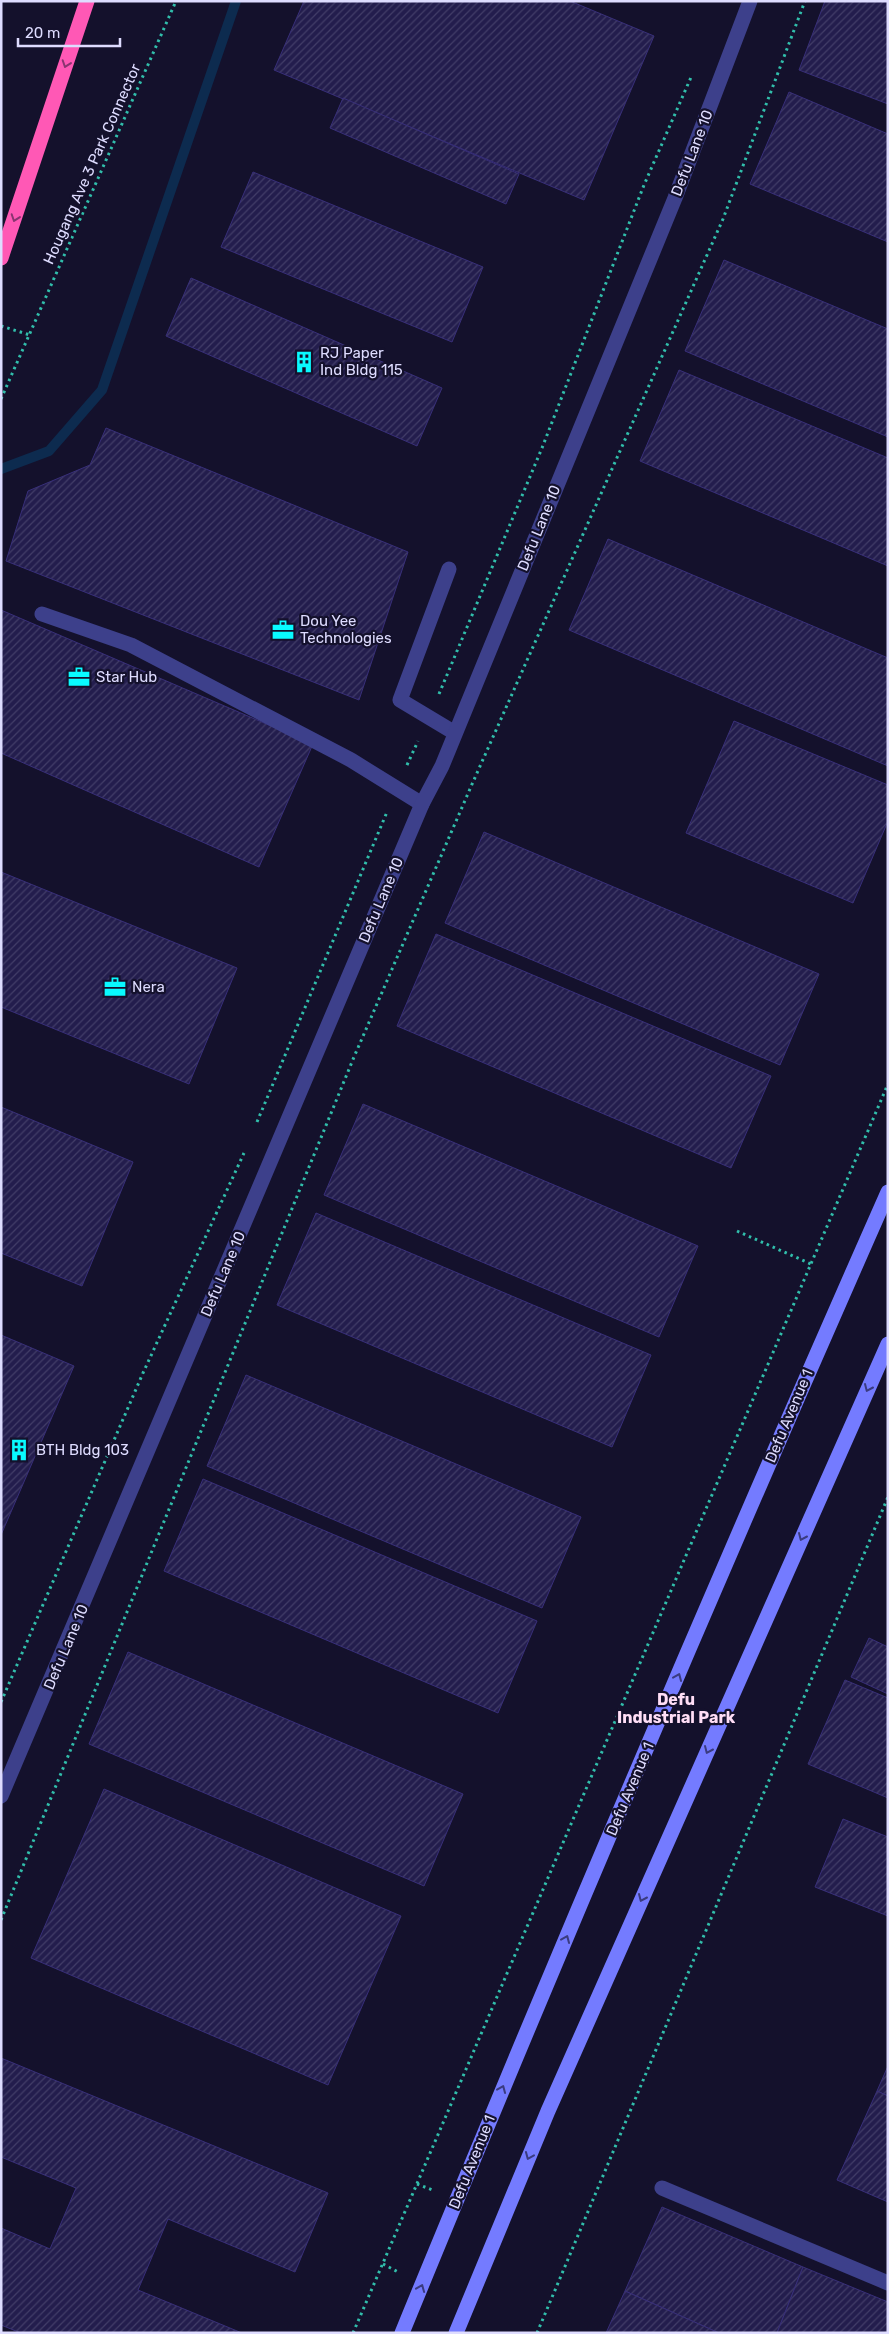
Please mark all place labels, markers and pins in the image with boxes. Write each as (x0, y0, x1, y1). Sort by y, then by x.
place label: RJ Paper Ind Bldg 115 (320, 344, 403, 379)
building icon: RJ Paper Ind Bldg 115 (291, 349, 317, 375)
place label: Dou Yee Technologies (300, 612, 392, 647)
office icon: Dou Yee Technologies (270, 617, 296, 643)
office icon: Star Hub (66, 664, 92, 690)
place label: Star Hub (96, 668, 157, 686)
office icon: Nera (102, 974, 128, 1000)
place label: Nera (132, 978, 165, 996)
building icon: BTH Bldg 103 (6, 1437, 32, 1463)
place label: BTH Bldg 103 (36, 1441, 129, 1459)

